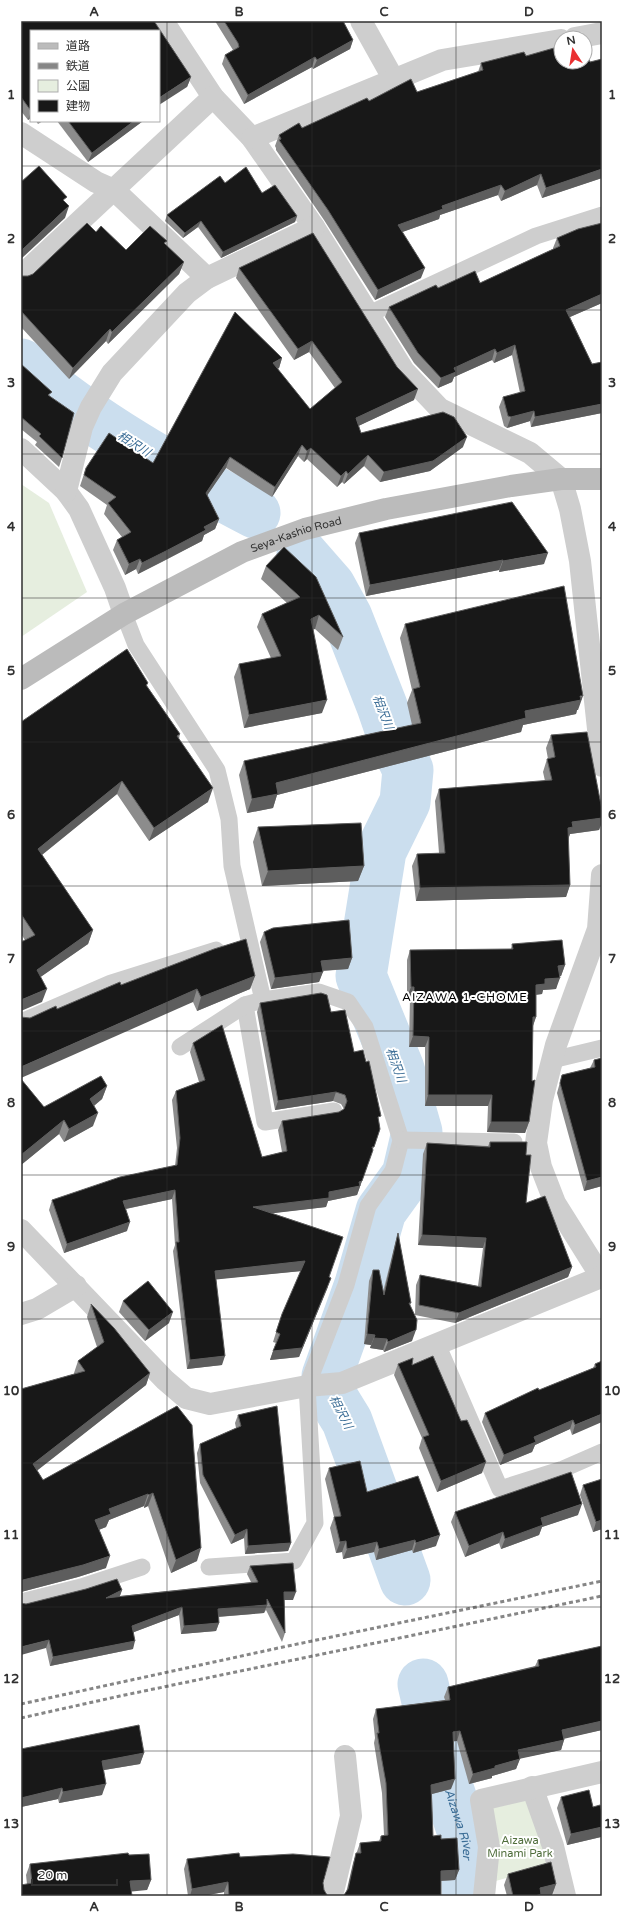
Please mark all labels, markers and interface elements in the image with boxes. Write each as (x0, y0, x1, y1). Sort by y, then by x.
text: A (89, 4, 99, 20)
text: B (234, 4, 244, 20)
text: C (379, 4, 389, 20)
text: D (524, 4, 534, 20)
legend (30, 30, 160, 122)
north arrow (553, 30, 593, 70)
text: N (565, 33, 577, 48)
text: 道路 (66, 39, 90, 53)
text: 鉄道 (66, 59, 90, 73)
text: 公園 (66, 79, 90, 93)
text: 1 (7, 87, 15, 103)
text: 1 (608, 87, 616, 103)
text: 建物 (66, 99, 90, 113)
text: 2 (7, 231, 15, 247)
text: 2 (608, 231, 616, 247)
text: 3 (7, 375, 15, 391)
text: 3 (608, 375, 616, 391)
water label: 相沢川 (115, 429, 155, 461)
street label: Seya-Kashio Road (249, 514, 343, 555)
text: 4 (7, 519, 16, 535)
text: 4 (608, 519, 617, 535)
text: 5 (7, 663, 15, 679)
text: 5 (608, 663, 616, 679)
water label: 相沢川 (370, 693, 397, 733)
text: 6 (7, 807, 15, 823)
text: 6 (608, 807, 616, 823)
text: 7 (7, 951, 15, 967)
text: 7 (608, 951, 616, 967)
district label: AIZAWA 1-CHOME (402, 990, 528, 1004)
water label: 相沢川 (383, 1046, 409, 1086)
text: 8 (7, 1095, 15, 1111)
text: 8 (608, 1095, 616, 1111)
text: 9 (7, 1239, 15, 1255)
text: 9 (608, 1239, 616, 1255)
text: 10 (3, 1383, 19, 1399)
text: 10 (604, 1383, 620, 1399)
water label: 相沢川 (327, 1393, 356, 1433)
text: 11 (3, 1527, 19, 1543)
text: 11 (604, 1527, 620, 1543)
text: 12 (3, 1671, 19, 1687)
text: 12 (604, 1671, 620, 1687)
water label: Aizawa River (442, 1787, 475, 1861)
text: 13 (3, 1816, 19, 1832)
text: 13 (604, 1816, 620, 1832)
park label: Aizawa Minami Park (487, 1834, 553, 1860)
scale bar (32, 1861, 117, 1887)
text: 20 m (38, 1868, 67, 1882)
text: A (89, 1899, 99, 1915)
text: B (234, 1899, 244, 1915)
text: C (379, 1899, 389, 1915)
text: D (524, 1899, 534, 1915)

